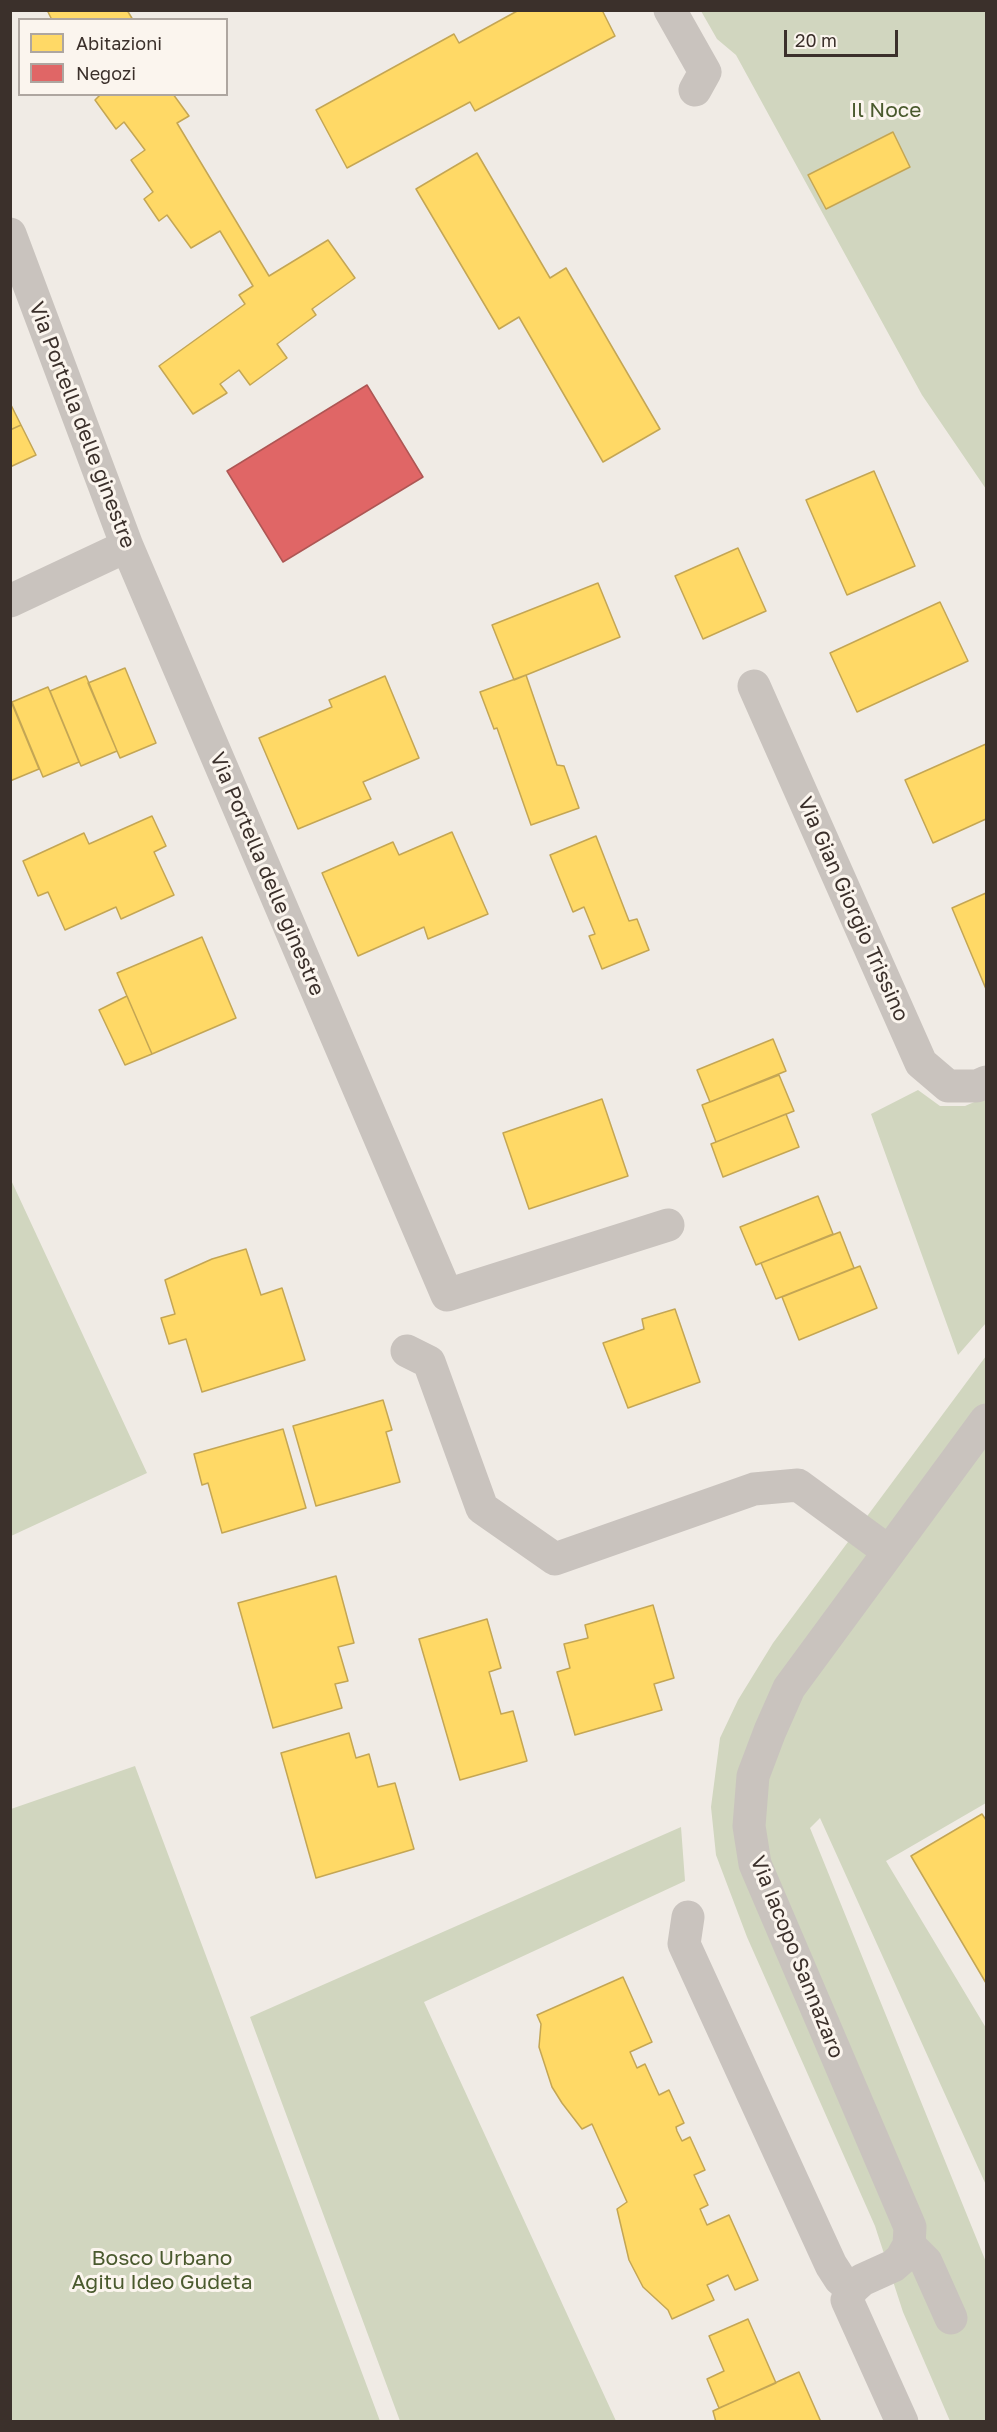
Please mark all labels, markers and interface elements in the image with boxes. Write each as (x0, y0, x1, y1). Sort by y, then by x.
legend (18, 18, 228, 96)
scale bar (787, 18, 901, 56)
text: 20 m (795, 29, 837, 51)
text: Abitazioni (76, 32, 162, 54)
text: Negozi (76, 62, 136, 84)
park label: Il Noce (851, 97, 921, 123)
street label: Via Portella delle ginestre (23, 298, 141, 552)
street label: Via Portella delle ginestre (204, 749, 330, 999)
street label: Via Gian Giorgio Trissino (792, 793, 914, 1025)
street label: Via Iacopo Sannazaro (745, 1852, 849, 2062)
park label: Bosco Urbano Agitu Ideo Gudeta (71, 2245, 253, 2295)

